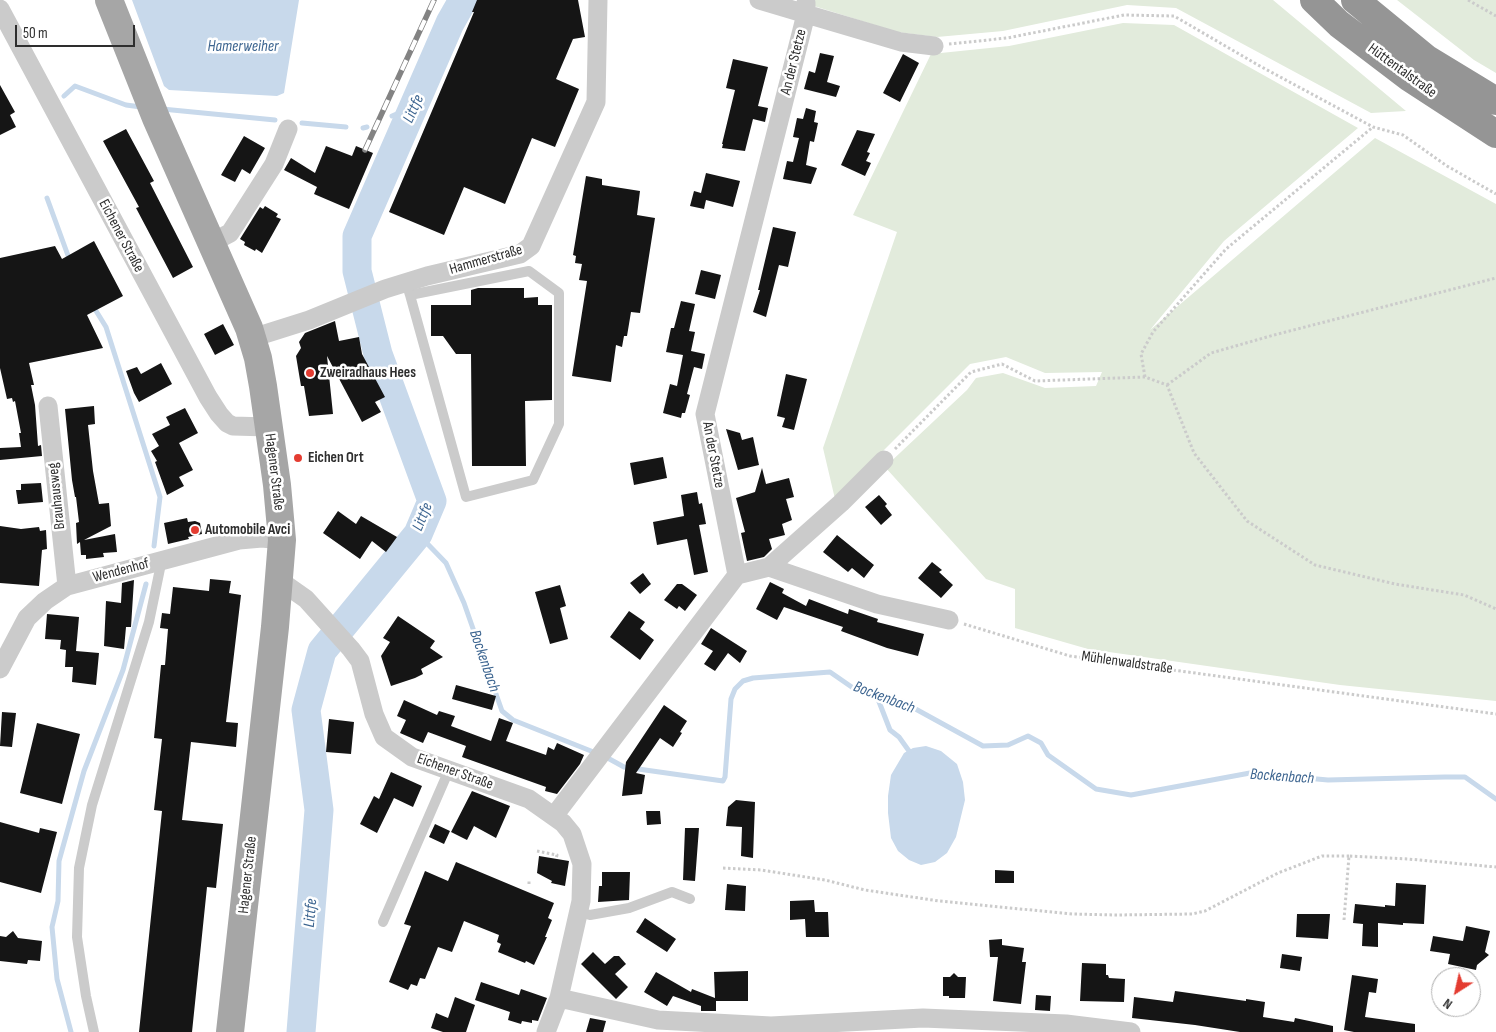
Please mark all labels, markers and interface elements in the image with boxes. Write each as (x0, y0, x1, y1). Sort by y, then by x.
scale bar (18, 15, 138, 47)
text: 50 m (23, 24, 48, 43)
street label: An der Stetze (777, 27, 811, 97)
water label: Hamerweiher (208, 37, 278, 57)
street label: Hüttentalstraße (1364, 40, 1440, 102)
water label: Littfe (399, 92, 429, 126)
street label: Eichener Straße (94, 197, 148, 275)
street label: Hammerstraße (448, 241, 524, 279)
place label: Zweiradhaus Hees (320, 364, 416, 382)
marker: Zweiradhaus Hees (304, 367, 316, 379)
street label: An der Stetze (698, 420, 728, 490)
street label: Hagener Straße (260, 432, 288, 512)
place label: Eichen Ort (308, 449, 364, 467)
marker: Eichen Ort (292, 452, 304, 464)
street label: Brauhausweg (45, 462, 69, 530)
water label: Littfe (409, 500, 437, 534)
place label: Automobile Avci (205, 521, 290, 539)
marker: Automobile Avci (189, 524, 201, 536)
street label: Wendenhof (91, 555, 151, 587)
water label: Bockenbach (464, 627, 504, 695)
street label: Mühlenwaldstraße (1080, 648, 1174, 678)
water label: Bockenbach (851, 678, 917, 718)
street label: Eichener Straße (414, 750, 496, 794)
water label: Bockenbach (1249, 765, 1315, 789)
street label: Hagener Straße (235, 835, 261, 915)
water label: Littfe (300, 898, 322, 928)
north arrow (1431, 967, 1481, 1017)
text: N (1440, 995, 1456, 1013)

